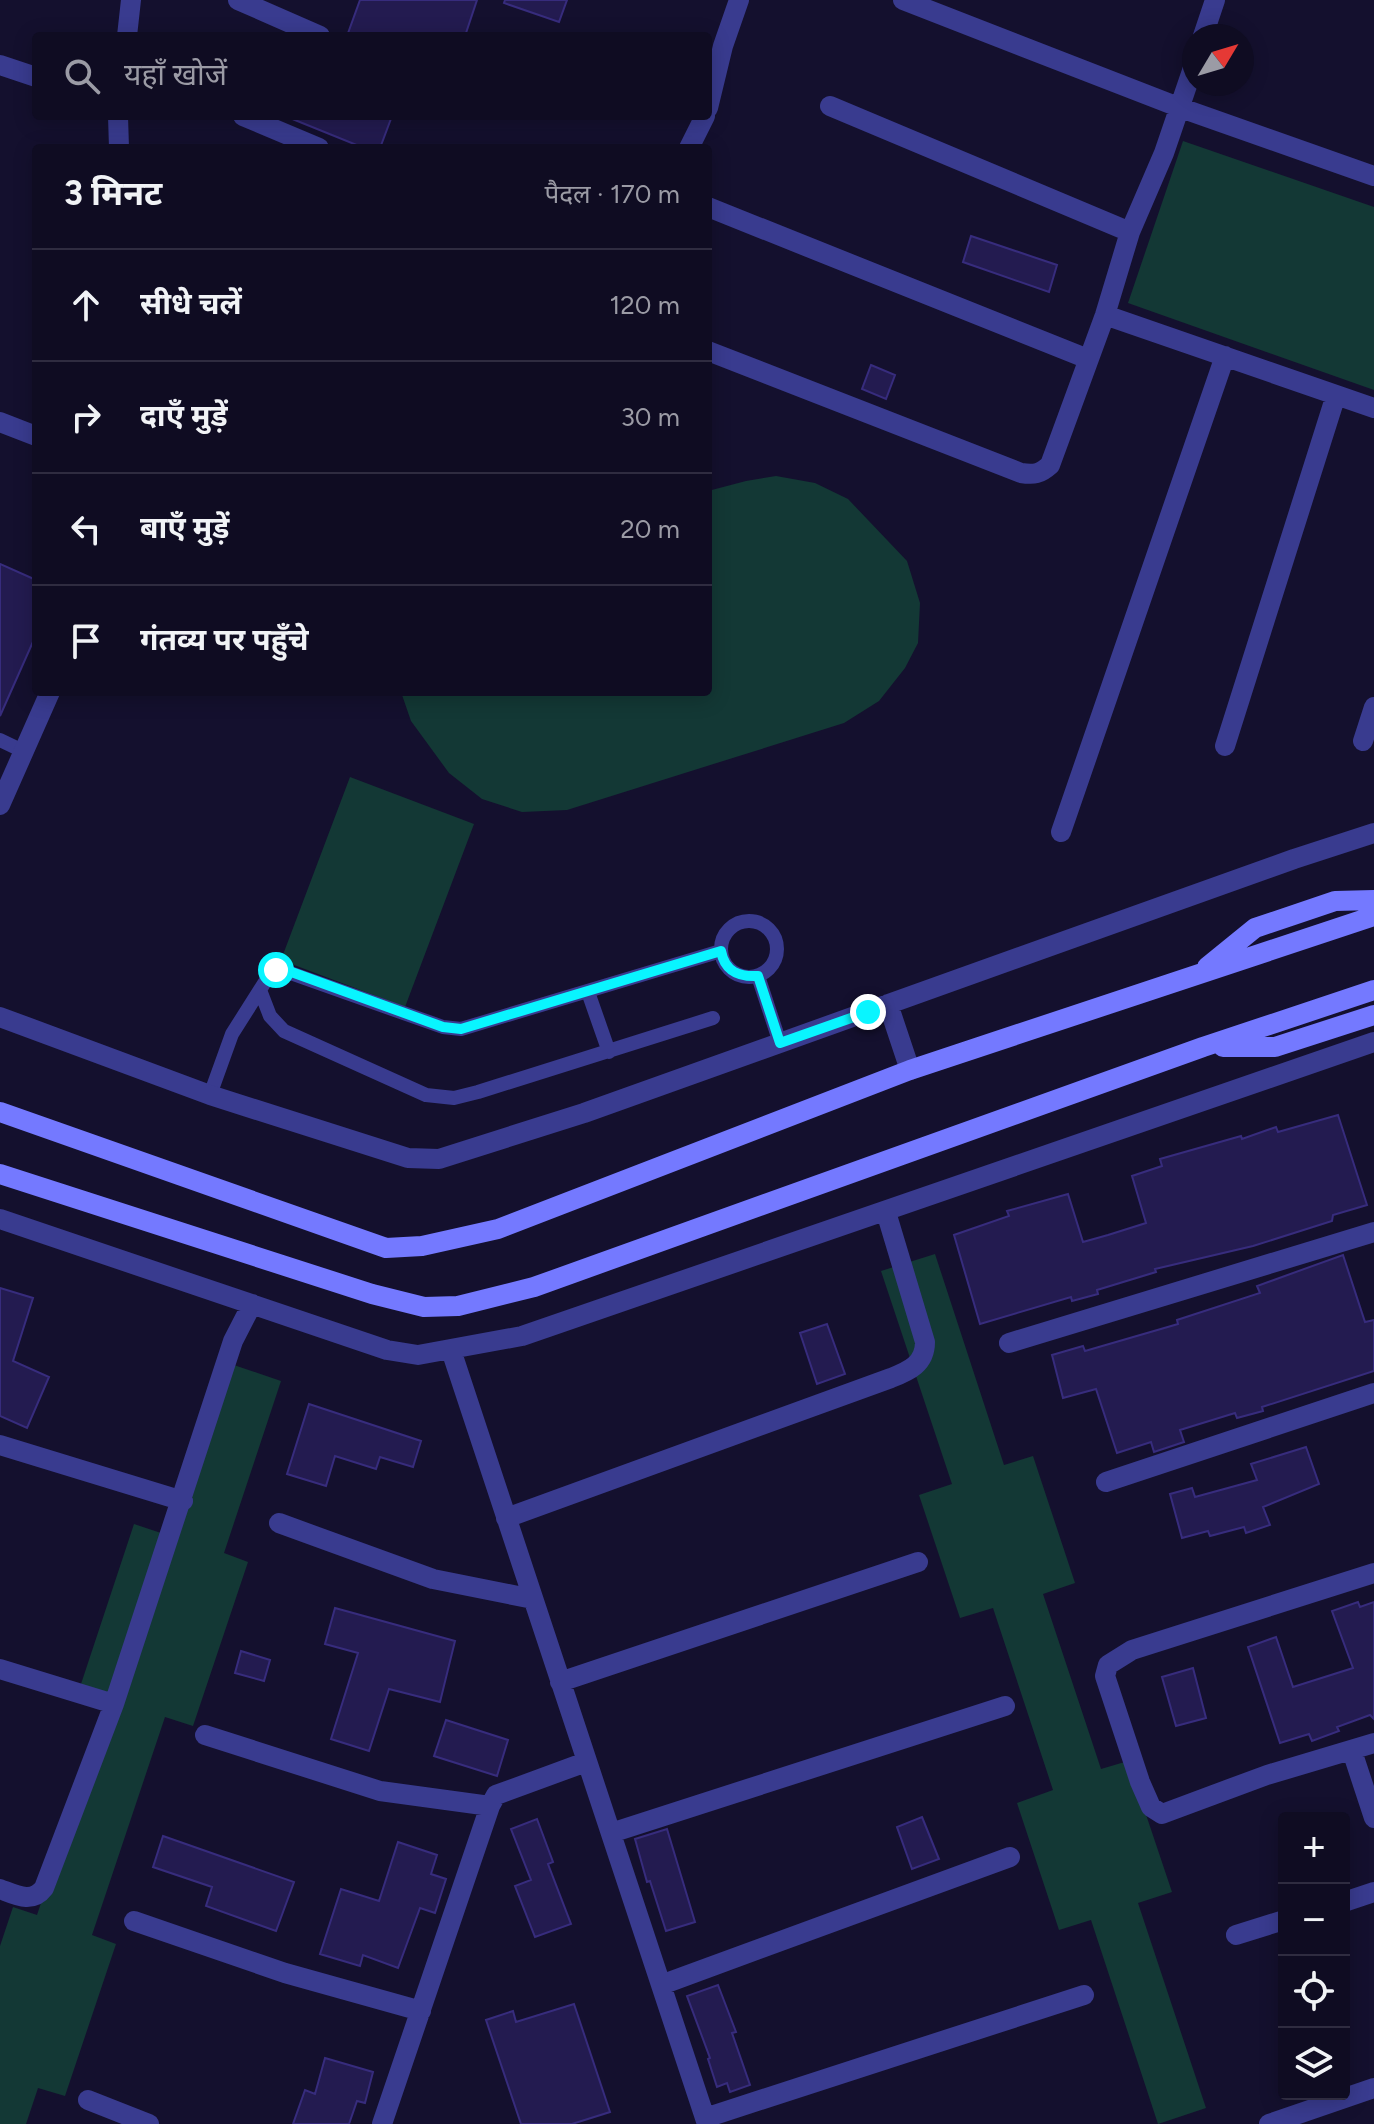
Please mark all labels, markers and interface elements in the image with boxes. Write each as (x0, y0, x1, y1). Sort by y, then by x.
north arrow (1182, 24, 1254, 96)
search box (32, 32, 712, 120)
icon: search (60, 54, 104, 98)
text: यहाँ खोजें (124, 56, 227, 93)
text: 3 मिनट (64, 173, 162, 214)
text: पैदल · 170 m (544, 178, 680, 210)
icon: ahead (64, 283, 108, 327)
text: सीधे चलें (140, 285, 242, 322)
text: 120 m (610, 289, 680, 321)
icon: right (64, 395, 108, 439)
text: दाएँ मुड़ें (140, 397, 228, 434)
text: 30 m (621, 401, 680, 433)
icon: left (64, 507, 108, 551)
text: बाएँ मुड़ें (140, 509, 229, 546)
text: 20 m (620, 513, 680, 545)
icon: arrive (64, 619, 108, 663)
text: गंतव्य पर पहुँचे (140, 621, 309, 658)
route start (258, 952, 294, 988)
route end (850, 994, 886, 1030)
map controls (1278, 1812, 1350, 2100)
button: + (1278, 1812, 1350, 1884)
button: − (1278, 1884, 1350, 1956)
button: locate (1278, 1956, 1350, 2028)
button: layers (1278, 2028, 1350, 2100)

